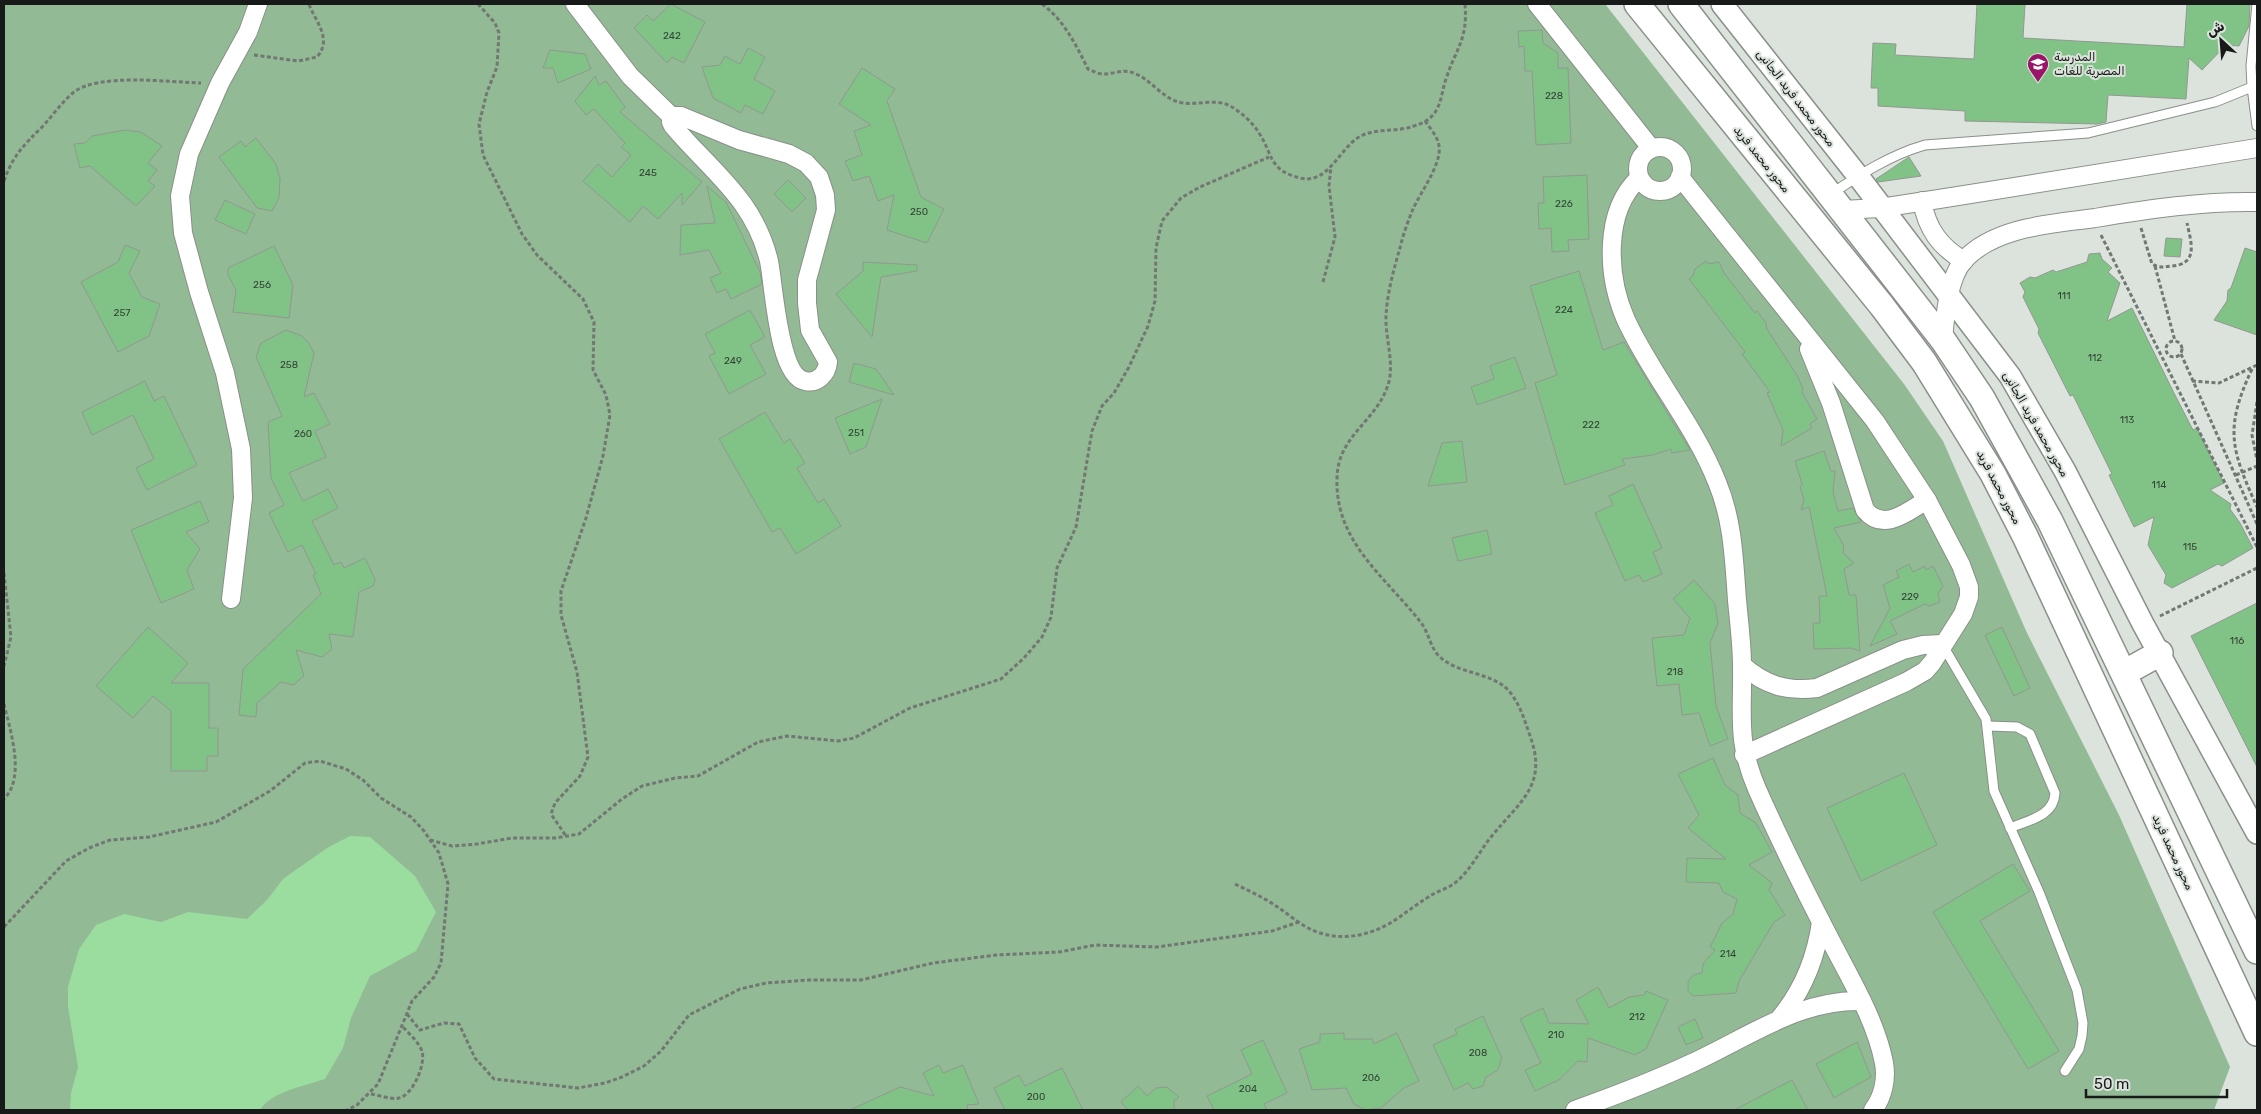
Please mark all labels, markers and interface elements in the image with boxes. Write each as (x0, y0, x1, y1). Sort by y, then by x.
north arrow (2196, 15, 2246, 65)
text: ش (2204, 17, 2227, 40)
house number: 242 (663, 30, 681, 42)
street label: محور محمد فريد الجانبى (1753, 47, 1838, 150)
place label: المدرسة المصرية للغات (2054, 50, 2125, 79)
school or university icon: المدرسة المصرية للغات (2026, 52, 2050, 83)
house number: 228 (1545, 90, 1563, 102)
street label: محور محمد فريد (1730, 123, 1793, 196)
house number: 245 (639, 167, 657, 179)
house number: 226 (1555, 198, 1573, 210)
house number: 250 (910, 206, 928, 218)
house number: 256 (253, 279, 271, 291)
house number: 111 (2058, 290, 2070, 302)
house number: 224 (1555, 304, 1573, 316)
house number: 257 (114, 307, 130, 319)
house number: 112 (2088, 352, 2102, 364)
house number: 249 (724, 355, 742, 367)
house number: 258 (280, 359, 298, 371)
street label: محور محمد فريد الجانبى (1999, 369, 2072, 480)
house number: 113 (2120, 414, 2134, 426)
house number: 222 (1582, 419, 1600, 431)
house number: 251 (848, 427, 864, 439)
house number: 260 (294, 428, 312, 440)
street label: محور محمد فريد (1973, 448, 2025, 527)
house number: 114 (2152, 479, 2166, 491)
house number: 115 (2183, 541, 2197, 553)
house number: 229 (1901, 591, 1919, 603)
house number: 116 (2230, 635, 2244, 647)
house number: 218 (1667, 666, 1683, 678)
street label: محور محمد فريد (2148, 812, 2197, 893)
house number: 214 (1720, 948, 1736, 960)
house number: 212 (1629, 1011, 1645, 1023)
house number: 210 (1548, 1029, 1564, 1041)
house number: 208 (1469, 1047, 1487, 1059)
scale bar (2086, 1066, 2227, 1098)
house number: 206 (1362, 1072, 1380, 1084)
text: 50 m (2094, 1075, 2129, 1093)
house number: 204 (1239, 1083, 1257, 1095)
house number: 200 (1027, 1091, 1045, 1103)

